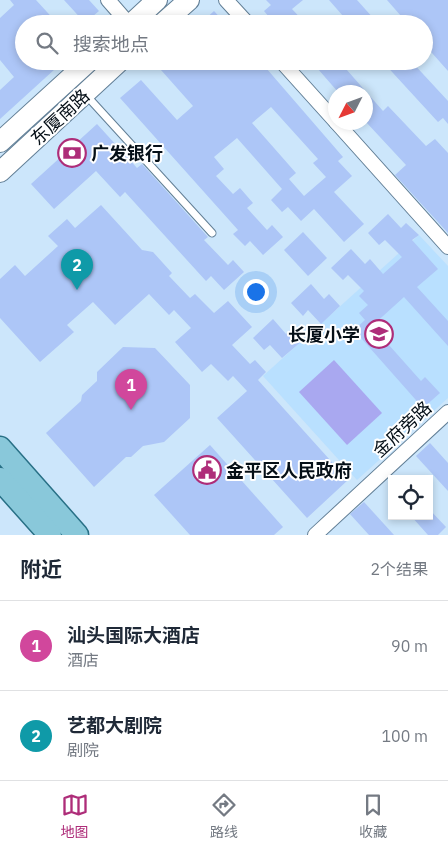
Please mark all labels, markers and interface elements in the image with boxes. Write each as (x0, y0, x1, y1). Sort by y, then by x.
search box (15, 15, 433, 70)
icon: search (33, 29, 61, 57)
text: 搜索地点 (73, 32, 149, 56)
street label: 东厦南路 (26, 84, 94, 150)
north arrow (328, 85, 373, 130)
bank icon: 广发银行 (57, 138, 87, 168)
place label: 广发银行 (91, 142, 163, 165)
pin: 2 (61, 249, 93, 290)
your location (243, 279, 269, 305)
school or university icon: 长厦小学 (364, 319, 394, 349)
place label: 长厦小学 (288, 323, 360, 346)
pin: 1 (115, 369, 147, 410)
street label: 金府旁路 (368, 396, 436, 462)
public building icon: 金平区人民政府 (192, 455, 222, 485)
place label: 金平区人民政府 (226, 459, 352, 482)
map controls (388, 475, 433, 520)
button: locate (388, 475, 433, 520)
text: 附近 (20, 555, 62, 583)
text: 2个结果 (370, 559, 428, 579)
text: 汕头国际大酒店 (67, 623, 200, 647)
text: 1 (31, 636, 41, 656)
text: 90 m (391, 636, 428, 656)
text: 酒店 (67, 650, 99, 670)
text: 艺都大剧院 (67, 713, 162, 737)
text: 2 (31, 726, 41, 746)
text: 100 m (381, 726, 428, 746)
text: 剧院 (67, 740, 99, 760)
tab: 地图 (61, 791, 89, 841)
tab: 路线 (210, 791, 238, 841)
tab: 收藏 (359, 791, 387, 841)

